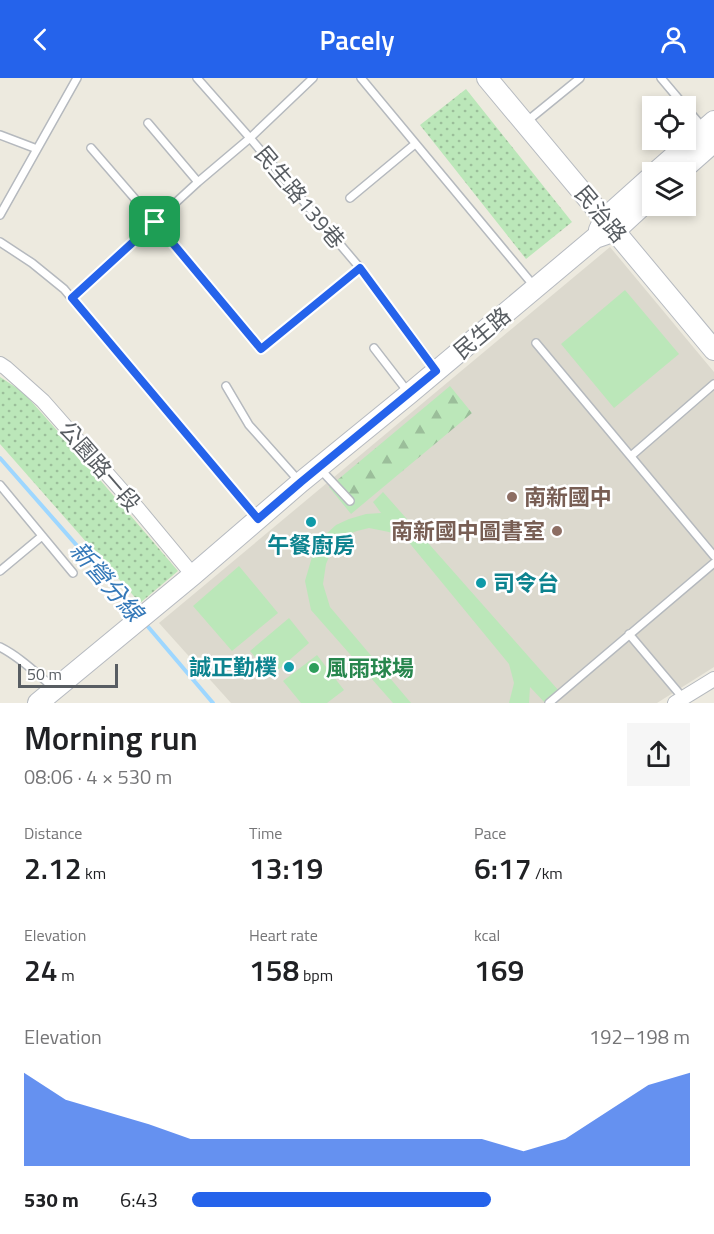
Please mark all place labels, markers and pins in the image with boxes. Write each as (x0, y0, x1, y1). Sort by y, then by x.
pin (129, 196, 180, 247)
place label: 南新國中 (524, 480, 612, 514)
marker: 南新國中 (505, 490, 519, 504)
place label: 南新國中圖書室 (391, 514, 545, 548)
marker: 午餐廚房 (304, 515, 318, 529)
marker: 南新國中圖書室 (550, 524, 564, 538)
place label: 午餐廚房 (267, 528, 355, 562)
place label: 司令台 (493, 566, 559, 600)
marker: 司令台 (474, 576, 488, 590)
place label: 誠正勤樸 (189, 650, 277, 684)
place label: 風雨球場 (326, 651, 414, 685)
marker: 誠正勤樸 (282, 660, 296, 674)
marker: 風雨球場 (307, 661, 321, 675)

